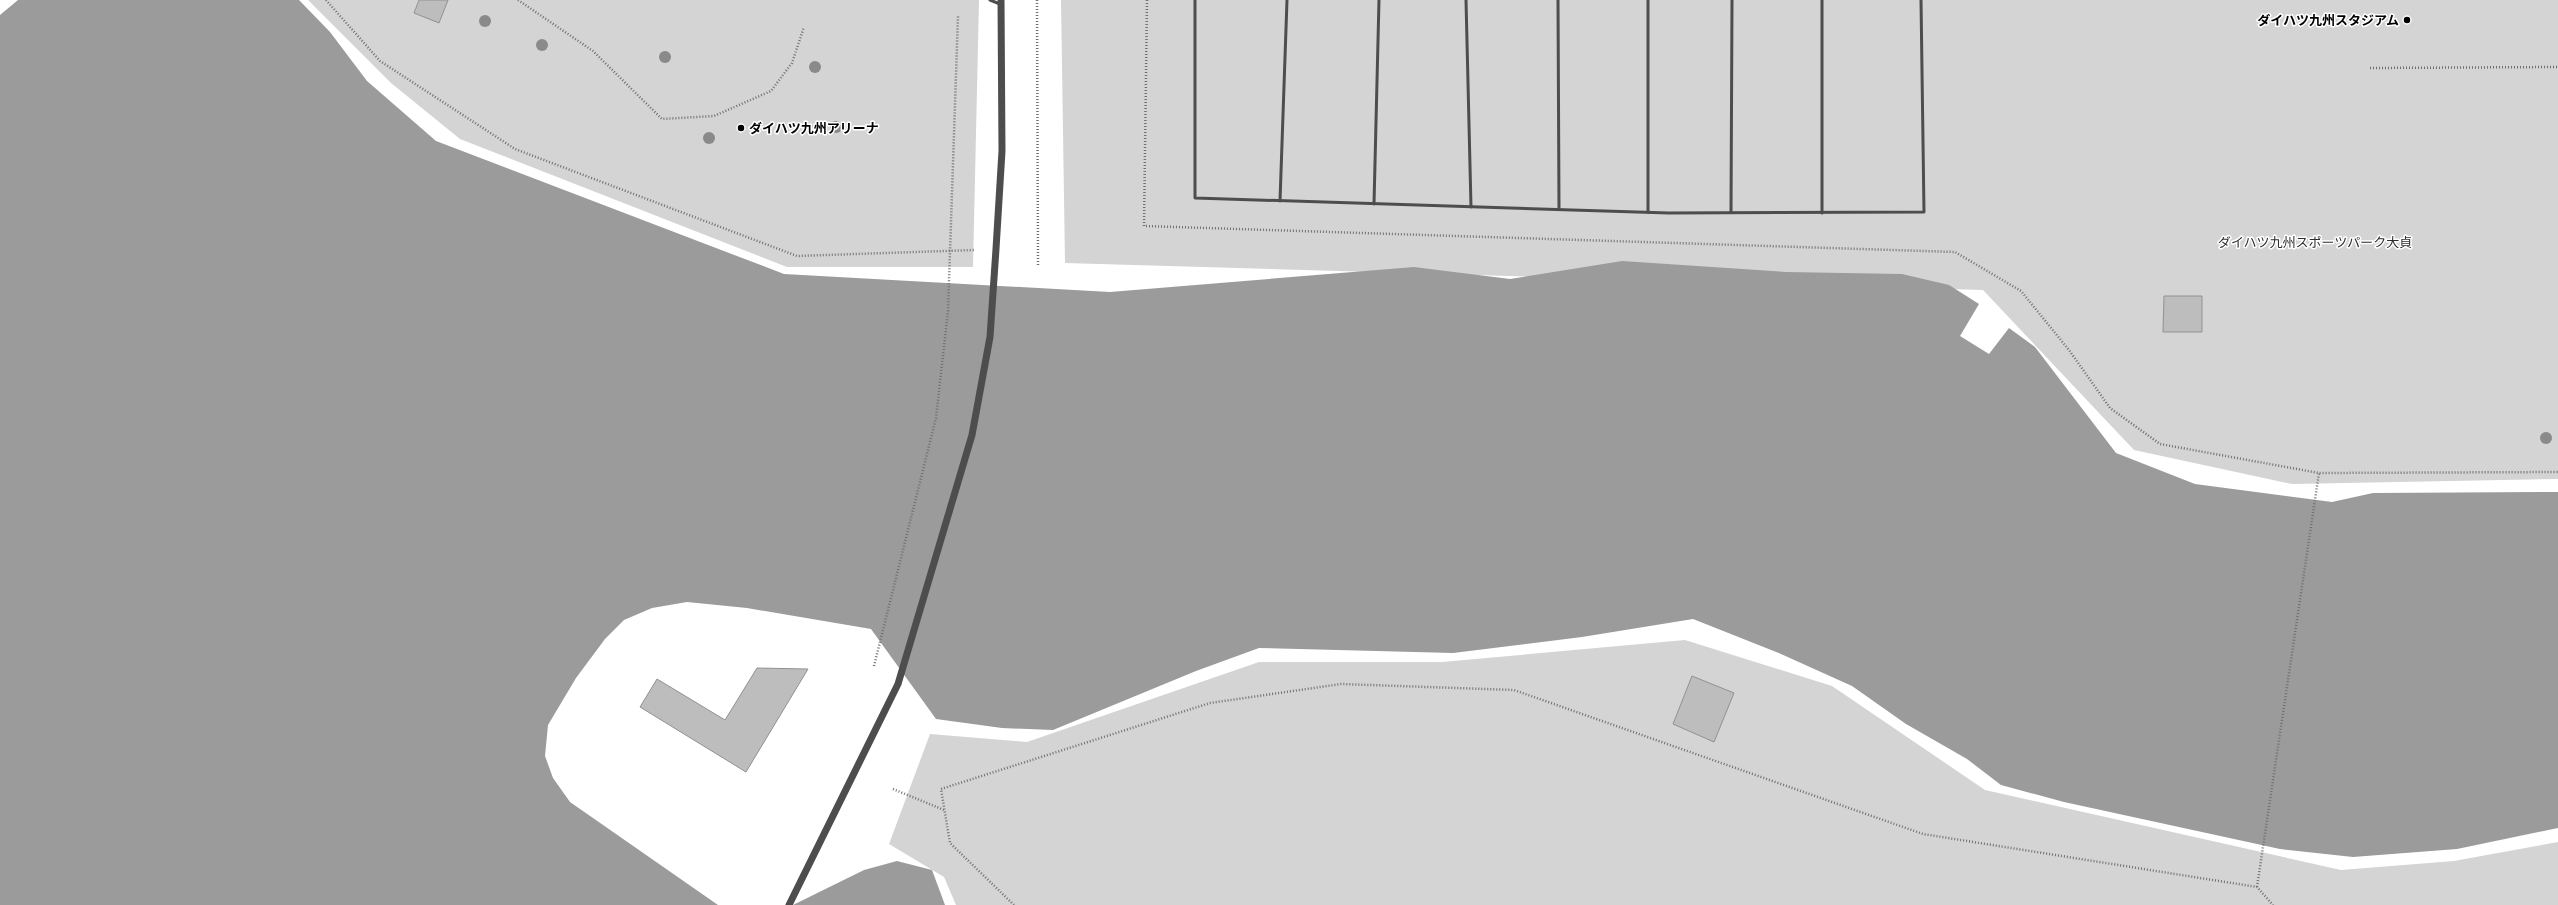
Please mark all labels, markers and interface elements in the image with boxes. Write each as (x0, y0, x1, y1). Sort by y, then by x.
place label: ダイハツ九州スタジアム (2257, 11, 2399, 30)
marker: ダイハツ九州スタジアム (2402, 15, 2412, 25)
place label: ダイハツ九州アリーナ (749, 119, 879, 138)
marker: ダイハツ九州アリーナ (736, 123, 746, 133)
park label: ダイハツ九州スポーツパーク大貞 (2218, 233, 2412, 252)

